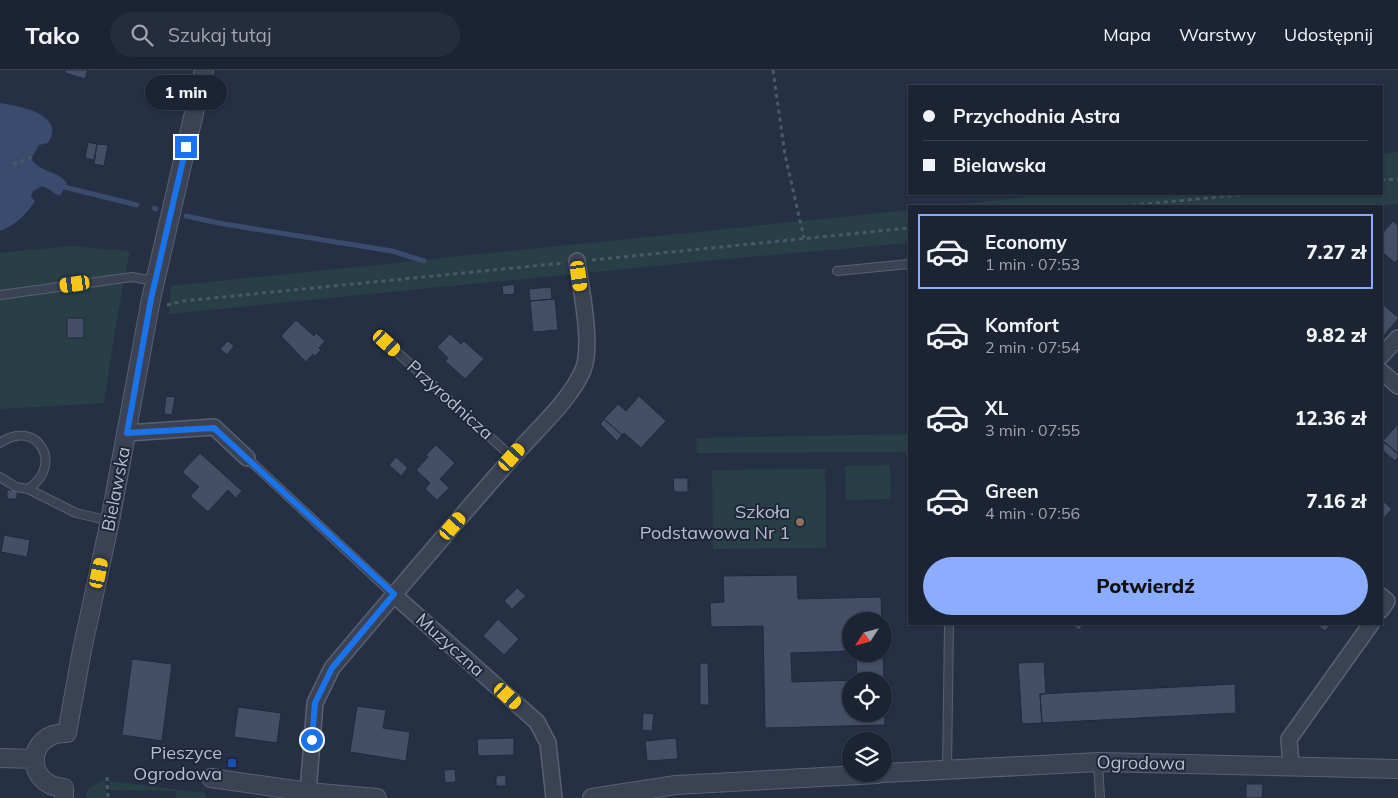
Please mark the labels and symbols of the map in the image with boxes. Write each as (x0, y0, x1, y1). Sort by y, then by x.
callout: 1 min (145, 75, 227, 110)
route end (175, 136, 197, 158)
car (569, 260, 588, 292)
car (59, 274, 90, 294)
car (370, 327, 403, 359)
street label: Przyrodnicza (402, 355, 498, 444)
car (496, 441, 527, 473)
street label: Bielawska (96, 445, 135, 533)
place label: Szkoła Podstawowa Nr 1 (640, 500, 790, 544)
car (437, 510, 468, 542)
marker: Szkoła Podstawowa Nr 1 (794, 516, 806, 528)
car (88, 557, 109, 589)
street label: Muzyczna (411, 608, 489, 681)
north arrow (842, 612, 892, 662)
car (491, 680, 524, 712)
route start (301, 729, 323, 751)
place label: Pieszyce Ogrodowa (133, 741, 222, 785)
street label: Ogrodowa (1096, 750, 1186, 775)
marker: Pieszyce Ogrodowa (226, 757, 238, 769)

